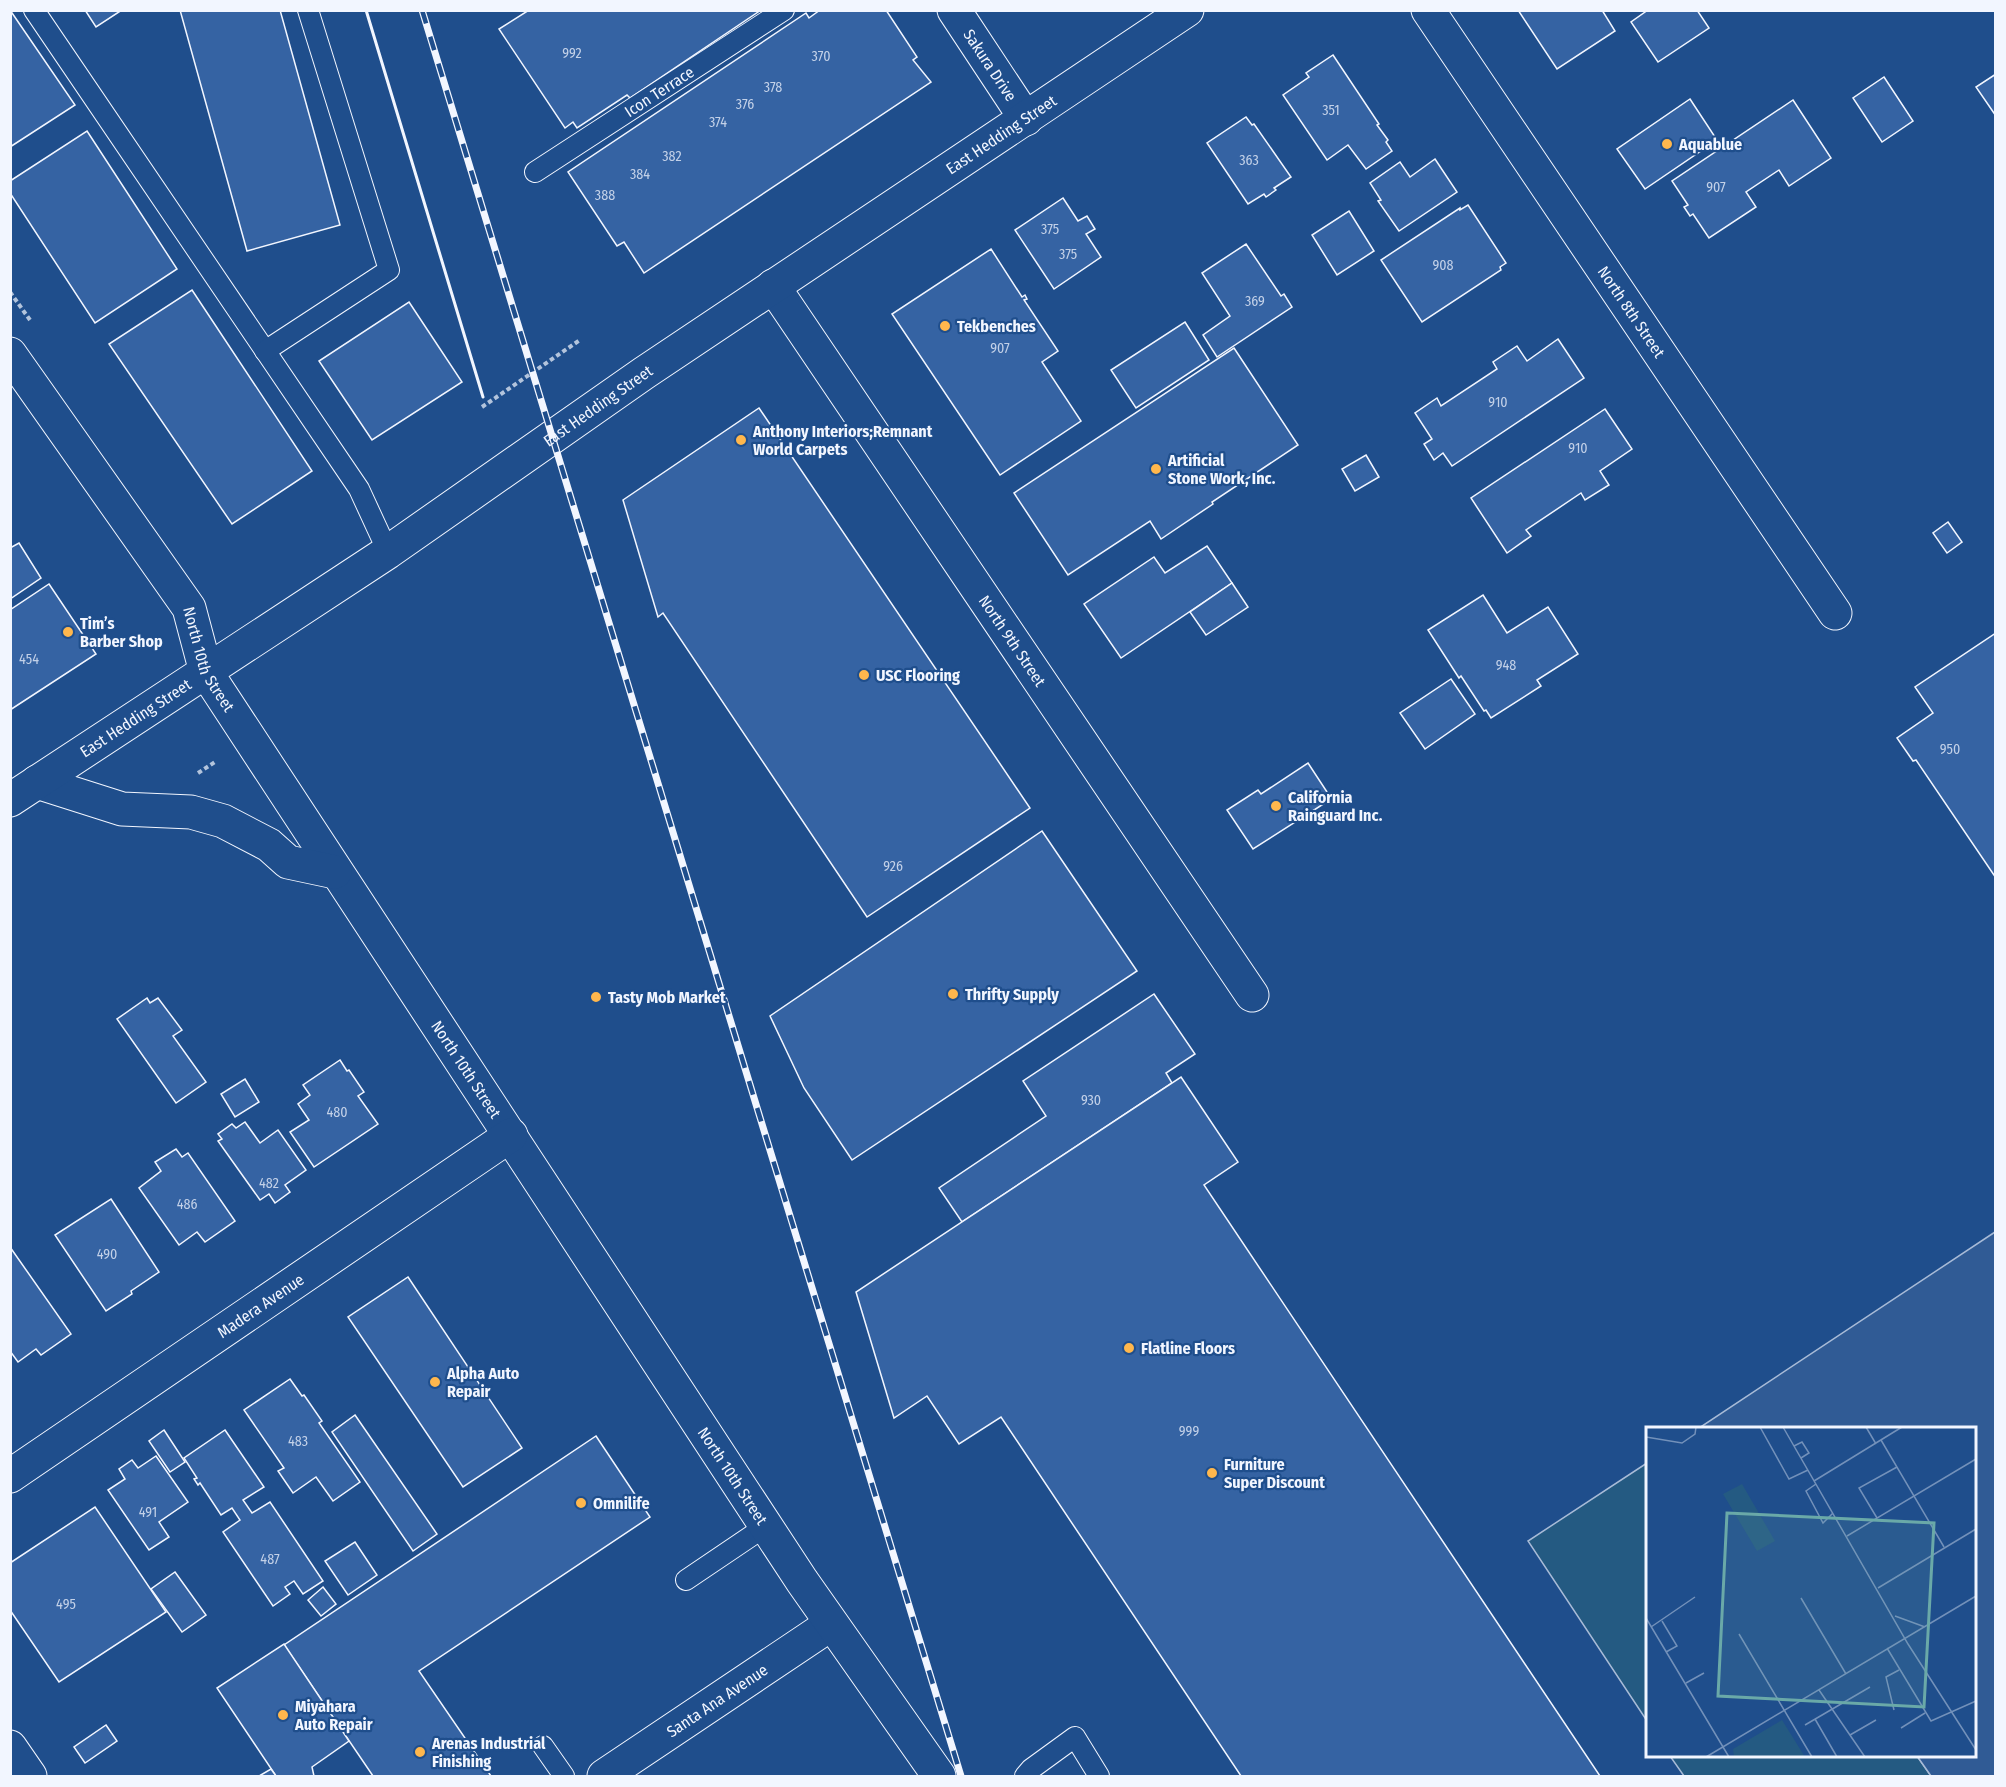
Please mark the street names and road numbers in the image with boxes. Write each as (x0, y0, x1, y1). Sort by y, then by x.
street label: Sakura Drive (959, 26, 1021, 105)
street label: Icon Terrace (621, 62, 698, 121)
street label: East Hedding Street (943, 91, 1061, 178)
street label: North 8th Street (1594, 263, 1669, 362)
street label: East Hedding Street (540, 361, 657, 450)
street label: North 9th Street (975, 592, 1050, 691)
street label: North 10th Street (179, 605, 239, 716)
street label: East Hedding Street (77, 674, 195, 761)
street label: North 10th Street (427, 1017, 505, 1122)
street label: Madera Avenue (214, 1270, 308, 1342)
street label: North 10th Street (694, 1424, 772, 1529)
street label: Santa Ana Avenue (663, 1660, 771, 1741)

